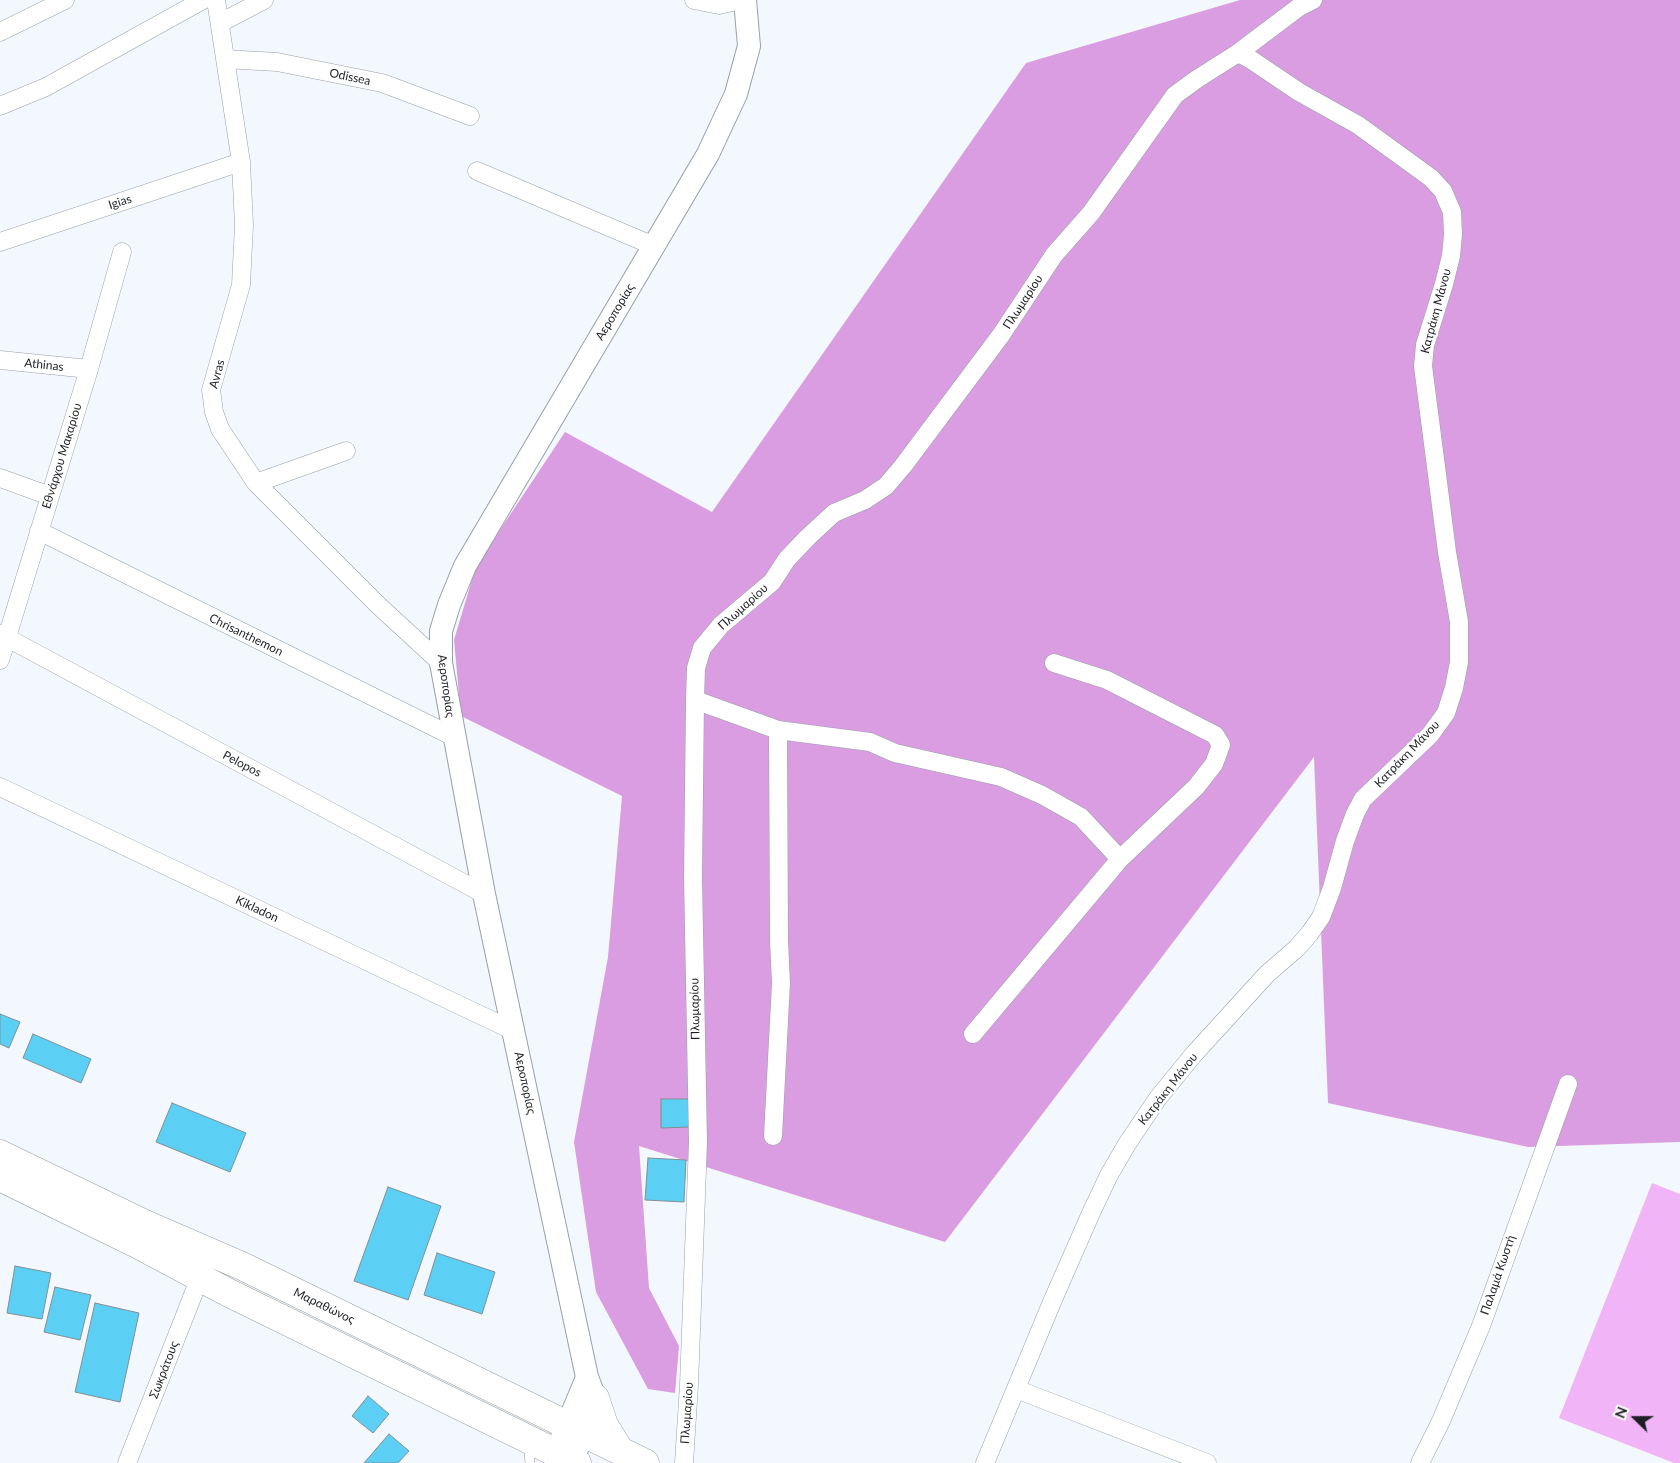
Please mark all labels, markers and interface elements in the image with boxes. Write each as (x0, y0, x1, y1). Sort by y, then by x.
street label: Odissea (328, 66, 372, 88)
street label: Igias (107, 192, 133, 212)
street label: Κατράκη Μάνου (1418, 267, 1454, 355)
street label: Πλωμαρίου (1000, 272, 1046, 332)
street label: Αεροπορίας (592, 281, 638, 343)
street label: Athinas (24, 356, 64, 374)
street label: Avras (206, 358, 228, 390)
street label: Εθνάρχου Μακαρίου (39, 402, 85, 510)
street label: Πλωμαρίου (715, 581, 771, 633)
street label: Chrisanthemon (207, 611, 285, 659)
street label: Αεροπορίας (434, 654, 458, 718)
street label: Κατράκη Μάνου (1371, 718, 1443, 790)
street label: Pelopos (220, 748, 264, 780)
street label: Kikladon (233, 893, 281, 925)
street label: Πλωμαρίου (687, 978, 703, 1040)
street label: Αεροπορίας (511, 1050, 539, 1116)
street label: Κατράκη Μάνου (1135, 1050, 1201, 1128)
street label: Παλαμά Κωστή (1478, 1233, 1518, 1317)
street label: Μαραθώνος (291, 1285, 357, 1327)
street label: Σωκράτους (146, 1339, 182, 1401)
street label: Πλωμαρίου (678, 1382, 696, 1444)
north arrow (1610, 1393, 1660, 1443)
text: N (1611, 1404, 1631, 1420)

